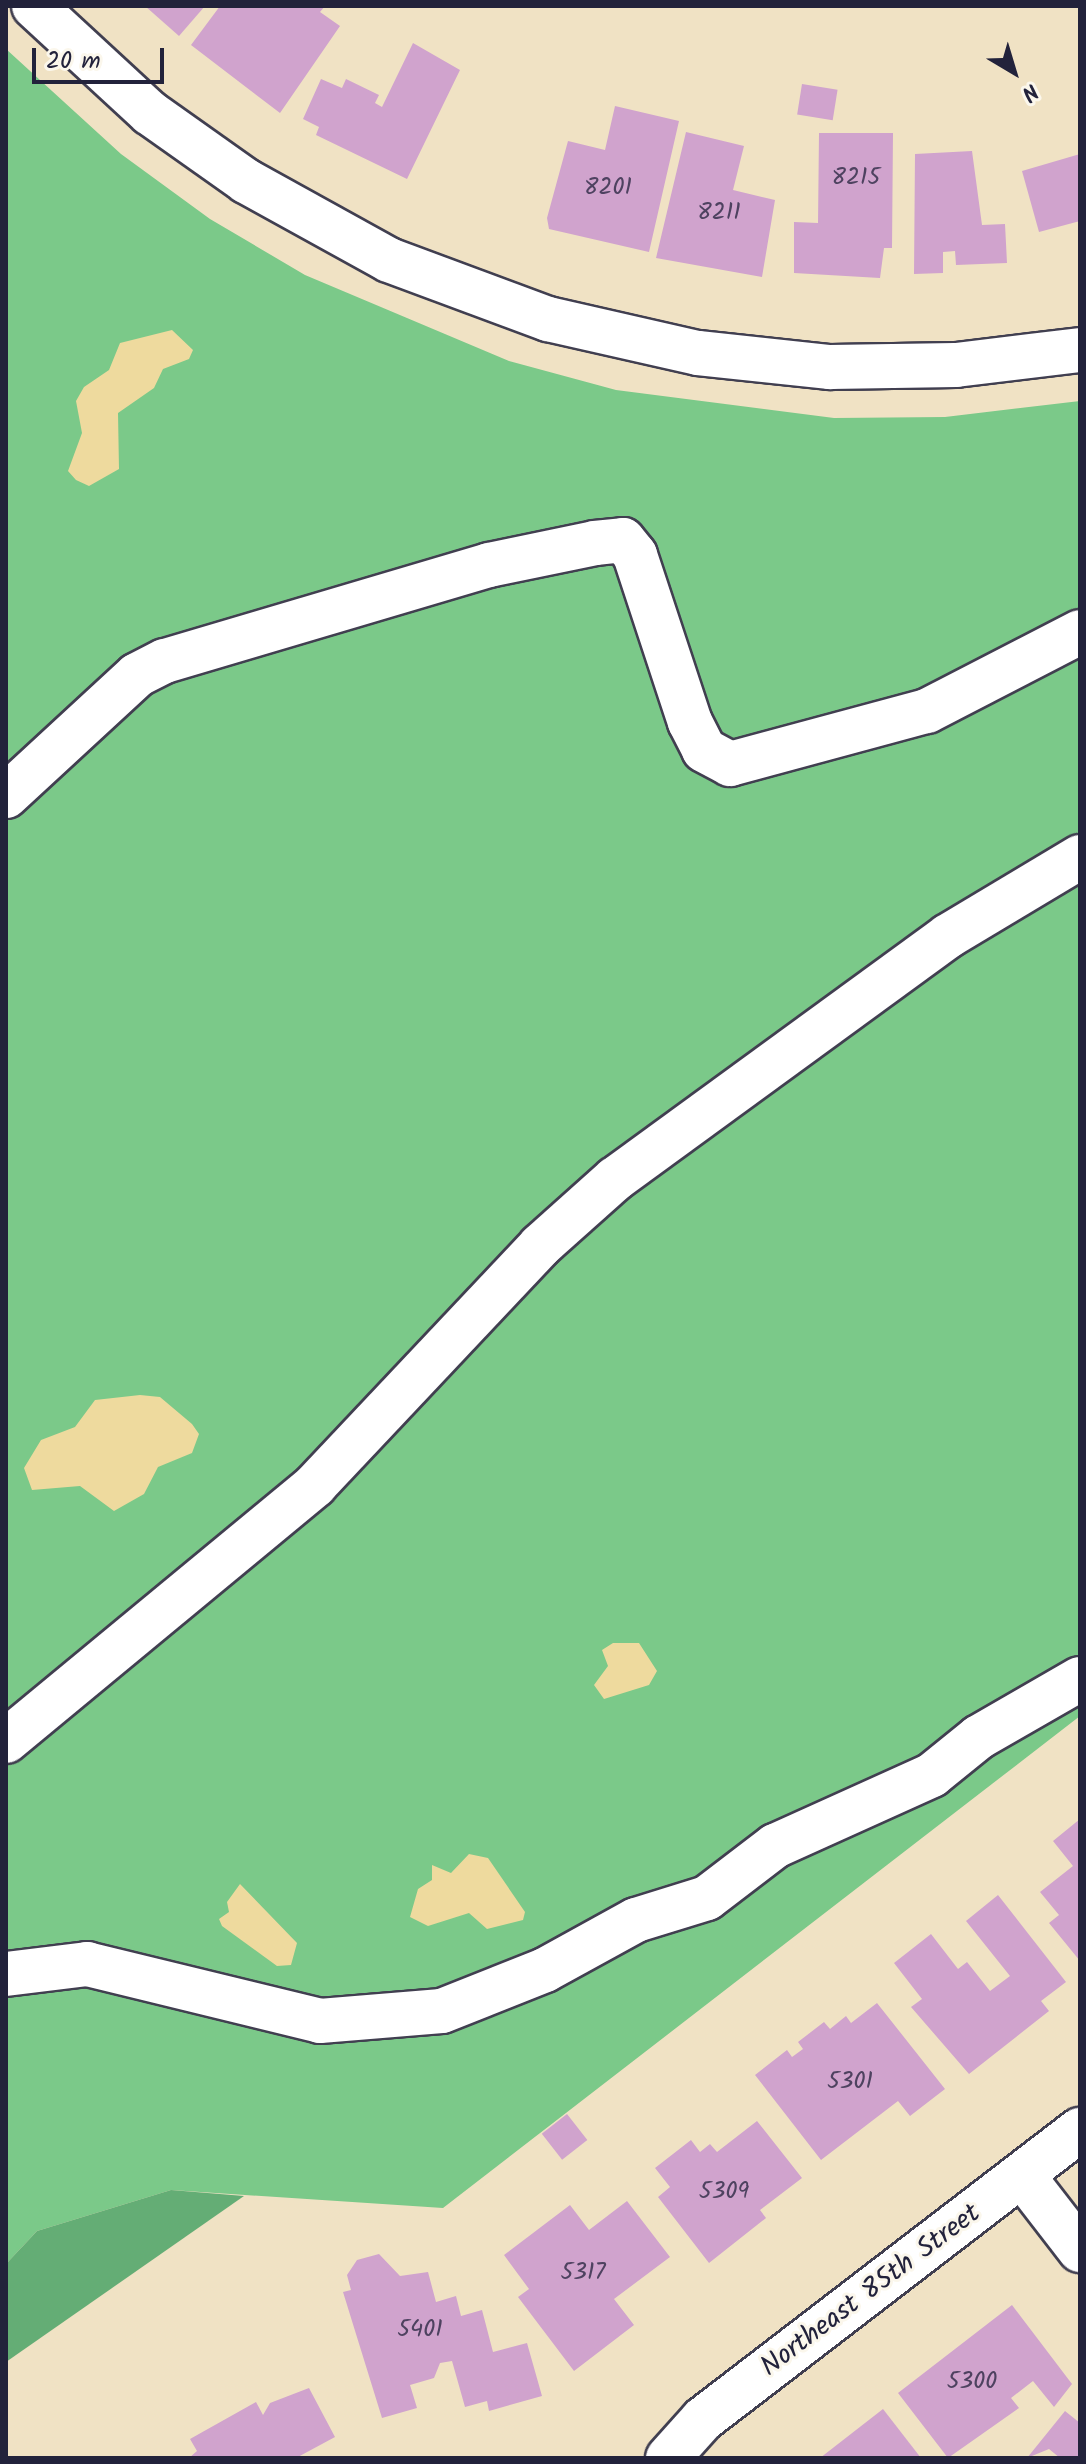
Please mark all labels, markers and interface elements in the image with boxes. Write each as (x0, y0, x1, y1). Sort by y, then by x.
scale bar (36, 32, 168, 82)
north arrow (974, 32, 1054, 112)
text: 20 m (46, 42, 101, 81)
text: N (1013, 73, 1045, 109)
house number: 8215 (832, 164, 880, 192)
house number: 8201 (584, 174, 632, 202)
house number: 8211 (697, 199, 741, 227)
house number: 5301 (827, 2068, 873, 2096)
house number: 5309 (699, 2178, 749, 2206)
street label: Northeast 85th Street (754, 2197, 988, 2385)
house number: 5317 (560, 2259, 606, 2287)
house number: 5401 (397, 2316, 443, 2344)
house number: 5300 (947, 2368, 997, 2396)

